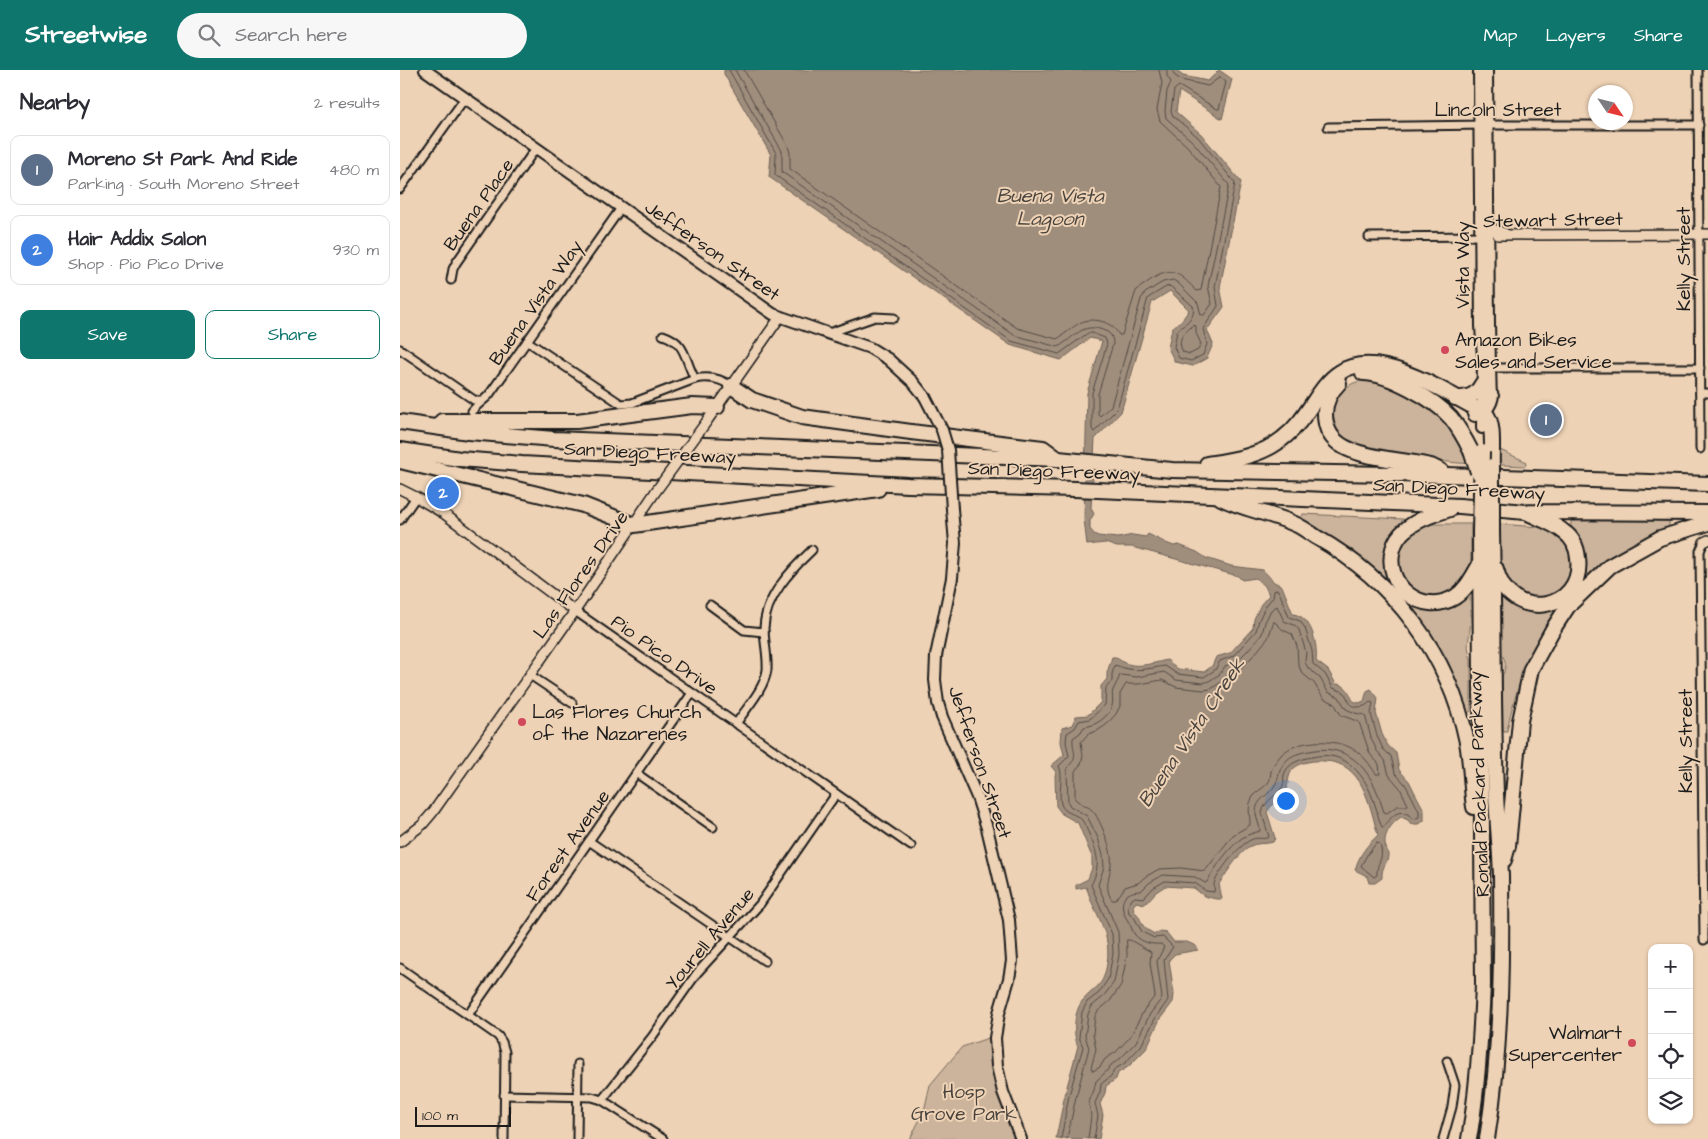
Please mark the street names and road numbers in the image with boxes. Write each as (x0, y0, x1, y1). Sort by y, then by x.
street label: Lincoln Street (1435, 97, 1562, 124)
street label: Buena Place (437, 153, 521, 257)
street label: Jefferson Street (639, 194, 786, 308)
street label: Stewart Street (1483, 206, 1623, 235)
street label: Kelly Street (1671, 206, 1699, 311)
street label: Vista Way (1450, 221, 1478, 309)
street label: Buena Vista Way (483, 234, 591, 372)
street label: San Diego Freeway (563, 436, 737, 473)
street label: San Diego Freeway (967, 455, 1141, 489)
street label: San Diego Freeway (1372, 472, 1546, 509)
street label: Las Flores Drive (527, 505, 635, 644)
street label: Pio Pico Drive (605, 608, 723, 702)
street label: Ronald Packard Parkway (1462, 670, 1498, 897)
street label: Jefferson Street (941, 683, 1018, 843)
street label: Kelly Street (1673, 688, 1701, 793)
street label: Forest Avenue (520, 784, 617, 907)
street label: Yourell Avenue (659, 882, 761, 996)

